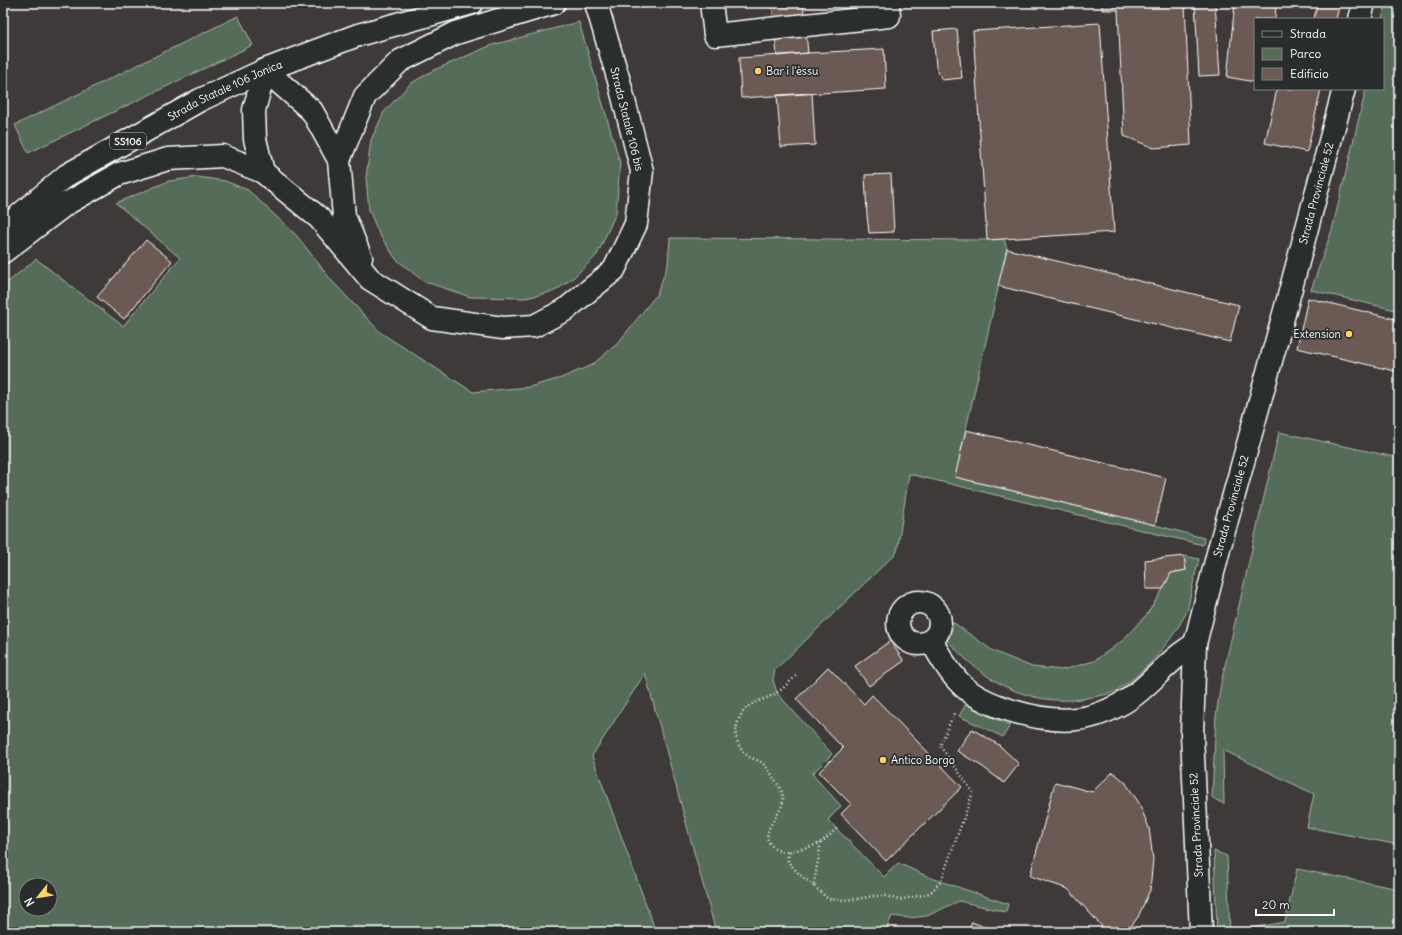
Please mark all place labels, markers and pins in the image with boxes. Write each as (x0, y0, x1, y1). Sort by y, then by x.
place label: Bar ì l'èssu (766, 64, 819, 78)
marker: Bar ì l'èssu (753, 66, 763, 76)
place label: Extension (1293, 327, 1341, 341)
marker: Extension (1344, 329, 1354, 339)
place label: Antico Borgo (891, 753, 955, 767)
marker: Antico Borgo (878, 755, 888, 765)

